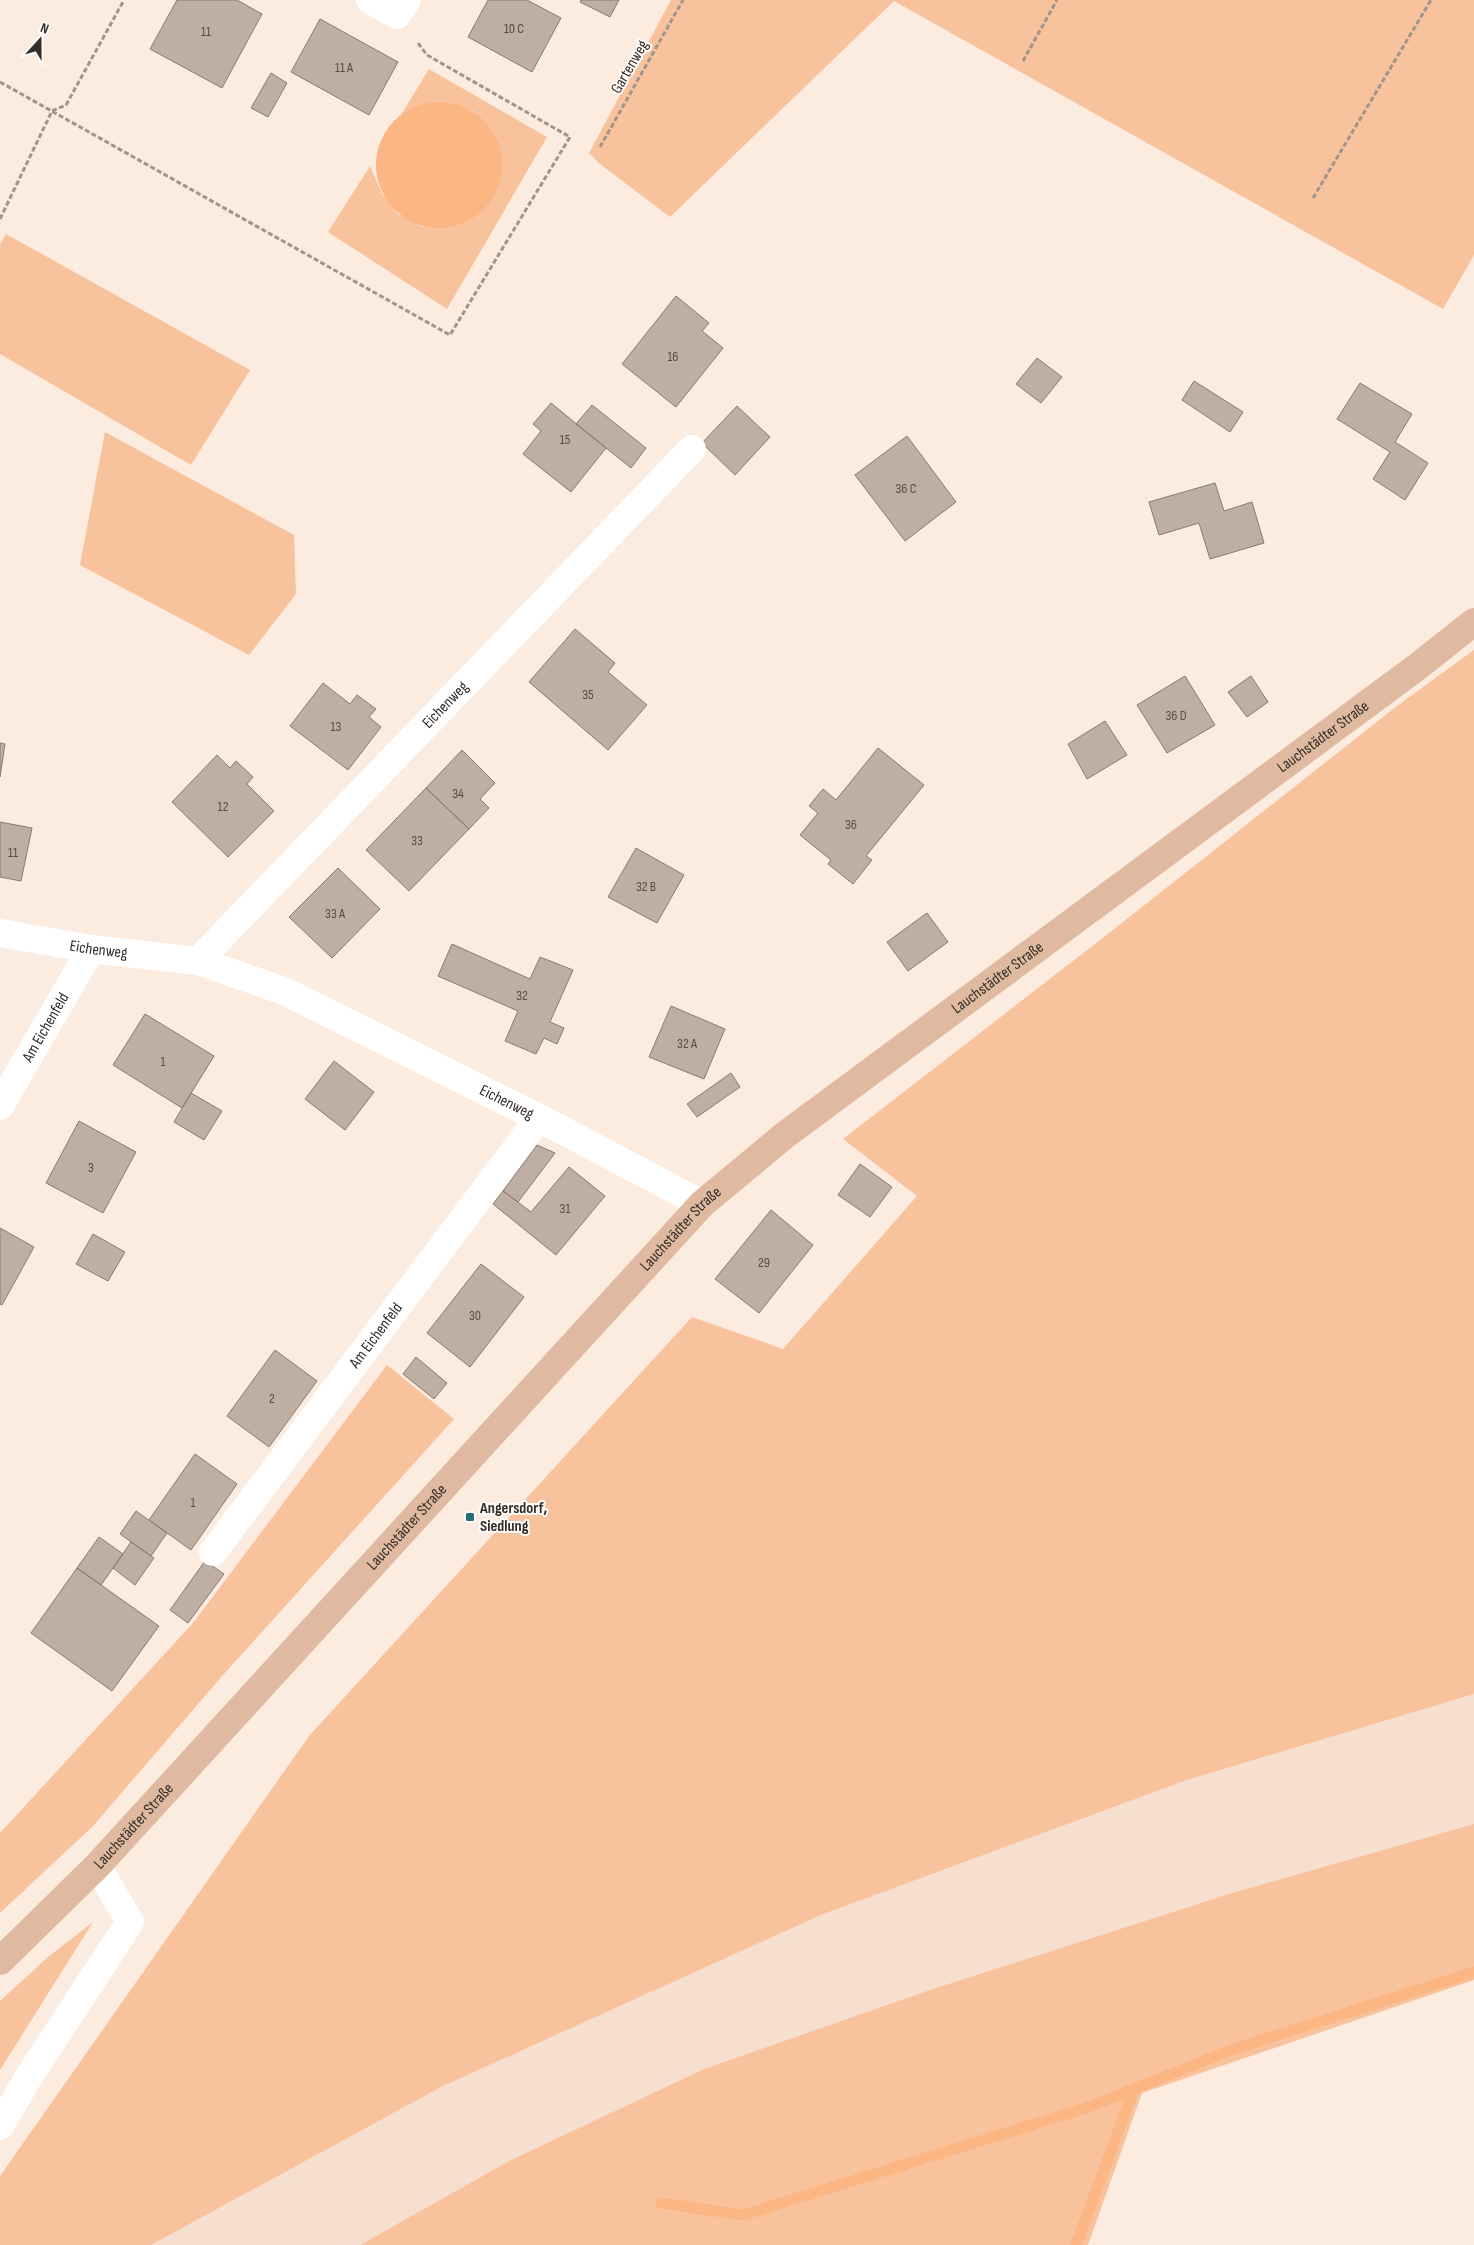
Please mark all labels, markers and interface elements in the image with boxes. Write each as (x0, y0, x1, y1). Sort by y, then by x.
north arrow (15, 15, 65, 65)
text: N (38, 19, 51, 38)
house number: 10 C (504, 20, 524, 37)
house number: 11 (201, 23, 211, 40)
street label: Gartenweg (607, 37, 653, 97)
house number: 11 A (335, 59, 354, 76)
house number: 16 (667, 348, 679, 365)
house number: 15 (560, 431, 571, 448)
house number: 36 C (896, 480, 917, 497)
street label: Eichenweg (418, 677, 472, 732)
house number: 35 (582, 686, 594, 703)
street label: Lauchstädter Straße (1273, 696, 1373, 777)
house number: 36 D (1165, 707, 1187, 724)
house number: 13 (331, 718, 342, 735)
house number: 34 (452, 785, 464, 802)
house number: 12 (218, 798, 229, 815)
house number: 36 (845, 816, 857, 833)
house number: 33 (411, 832, 423, 849)
house number: 11 (8, 844, 18, 861)
house number: 32 B (636, 878, 656, 895)
house number: 33 A (325, 905, 346, 922)
street label: Eichenweg (68, 936, 128, 963)
street label: Lauchstädter Straße (948, 937, 1047, 1018)
house number: 32 (516, 987, 528, 1004)
street label: Am Eichenfeld (18, 989, 73, 1066)
house number: 32 A (677, 1035, 698, 1052)
house number: 1 (161, 1053, 166, 1070)
street label: Eichenweg (477, 1081, 537, 1123)
house number: 3 (88, 1159, 94, 1176)
street label: Lauchstädter Straße (636, 1183, 725, 1275)
house number: 31 (560, 1200, 570, 1217)
house number: 29 (758, 1254, 770, 1271)
street label: Am Eichenfeld (345, 1299, 406, 1372)
house number: 30 (469, 1307, 481, 1324)
house number: 2 (269, 1390, 275, 1407)
street label: Lauchstädter Straße (363, 1480, 451, 1574)
house number: 1 (191, 1494, 196, 1511)
place label: Angersdorf, Siedlung (479, 1499, 548, 1536)
marker: Angersdorf, Siedlung (464, 1511, 476, 1523)
street label: Lauchstädter Straße (90, 1779, 177, 1873)

